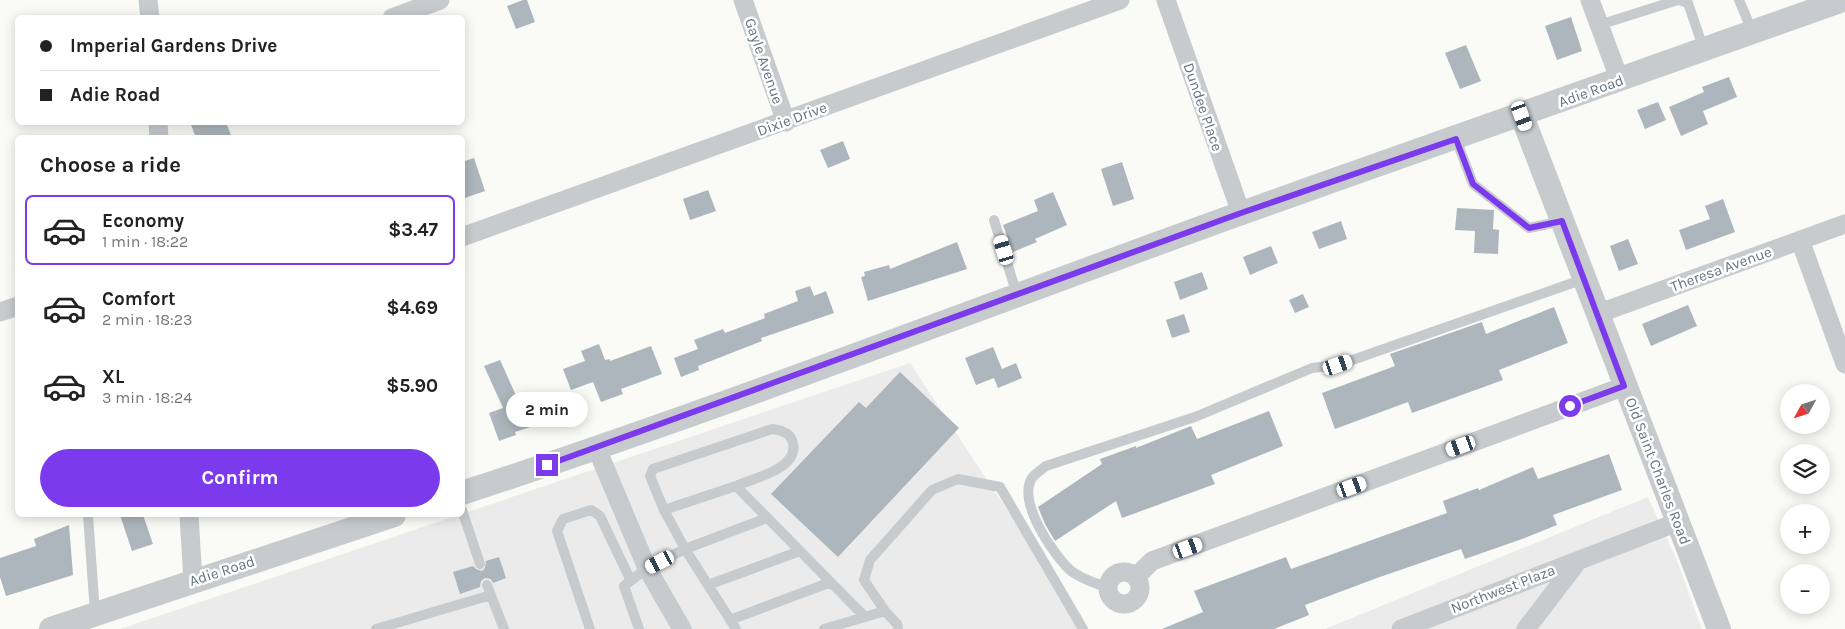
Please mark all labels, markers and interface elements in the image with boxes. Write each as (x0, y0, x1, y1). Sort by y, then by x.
street label: Gayle Avenue (741, 16, 787, 106)
text: Imperial Gardens Drive (70, 35, 277, 57)
street label: Dundee Place (1179, 61, 1227, 153)
street label: Adie Road (1556, 71, 1626, 111)
text: Adie Road (70, 84, 160, 106)
street label: Dixie Drive (755, 98, 829, 140)
car (1509, 99, 1534, 133)
text: Choose a ride (40, 152, 181, 178)
icon: car (42, 208, 87, 253)
text: Economy (102, 210, 184, 232)
text: $3.47 (388, 219, 438, 241)
text: 1 min · 18:22 (102, 232, 188, 251)
car (992, 233, 1015, 267)
street label: Theresa Avenue (1668, 242, 1774, 296)
icon: car (42, 286, 87, 331)
text: Comfort (102, 288, 176, 310)
text: $4.69 (386, 297, 438, 319)
text: 2 min · 18:23 (102, 310, 192, 329)
car (1321, 353, 1354, 377)
icon: car (42, 364, 87, 409)
text: XL (102, 366, 124, 388)
text: $5.90 (386, 375, 438, 397)
north arrow (1780, 384, 1830, 434)
map controls (1780, 384, 1830, 614)
text: 3 min · 18:24 (102, 388, 192, 407)
callout: 2 min (506, 392, 588, 428)
route start (1559, 395, 1581, 417)
street label: Old Saint Charles Road (1622, 395, 1694, 547)
text: 2 min (525, 400, 569, 419)
car (1444, 434, 1477, 458)
button: layers (1780, 444, 1830, 494)
button: Confirm (40, 449, 440, 507)
route end (536, 454, 558, 476)
car (1335, 475, 1368, 499)
button: + (1780, 504, 1830, 554)
car (1171, 536, 1204, 560)
car (643, 549, 676, 575)
street label: Adie Road (187, 552, 257, 590)
street label: Northwest Plaza (1448, 561, 1558, 617)
button: − (1780, 564, 1830, 614)

